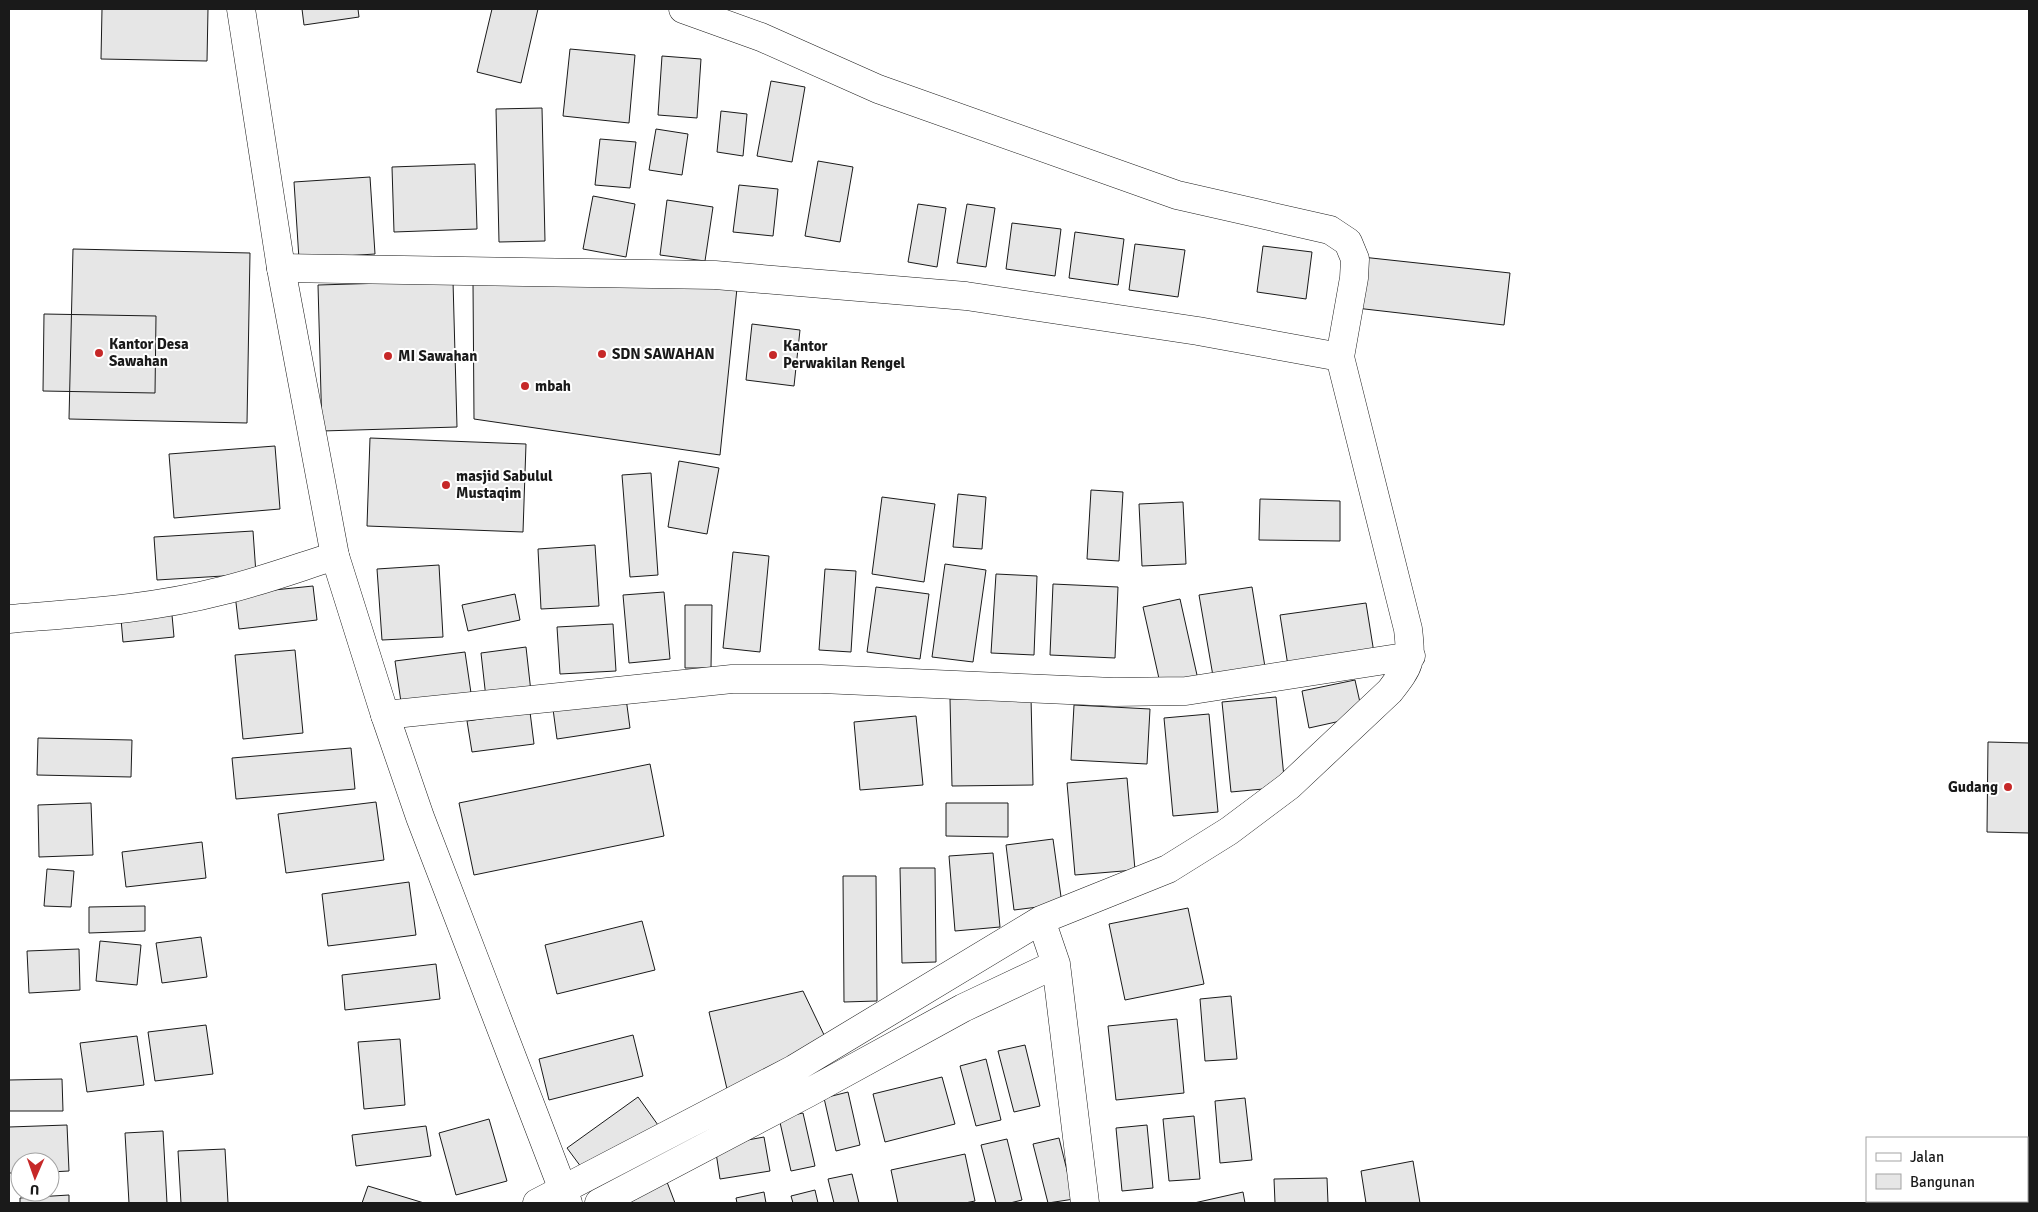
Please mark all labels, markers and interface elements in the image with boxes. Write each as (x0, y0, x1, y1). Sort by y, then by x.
place label: Kantor Desa Sawahan (109, 335, 189, 370)
place label: Kantor Perwakilan Rengel (783, 337, 906, 372)
place label: SDN SAWAHAN (612, 345, 715, 363)
marker: Kantor Desa Sawahan (93, 347, 105, 359)
place label: MI Sawahan (398, 347, 477, 365)
marker: SDN SAWAHAN (596, 348, 608, 360)
marker: Kantor Perwakilan Rengel (767, 349, 779, 361)
marker: MI Sawahan (382, 350, 394, 362)
place label: mbah (535, 377, 571, 395)
marker: mbah (519, 380, 531, 392)
place label: masjid Sabulul Mustaqim (456, 467, 553, 502)
marker: masjid Sabulul Mustaqim (440, 479, 452, 491)
place label: Gudang (1948, 778, 1998, 796)
marker: Gudang (2002, 781, 2014, 793)
legend (1866, 1137, 2028, 1202)
text: Jalan (1910, 1148, 1944, 1166)
north arrow (10, 1152, 60, 1202)
text: Bangunan (1910, 1173, 1975, 1191)
text: U (30, 1181, 40, 1198)

